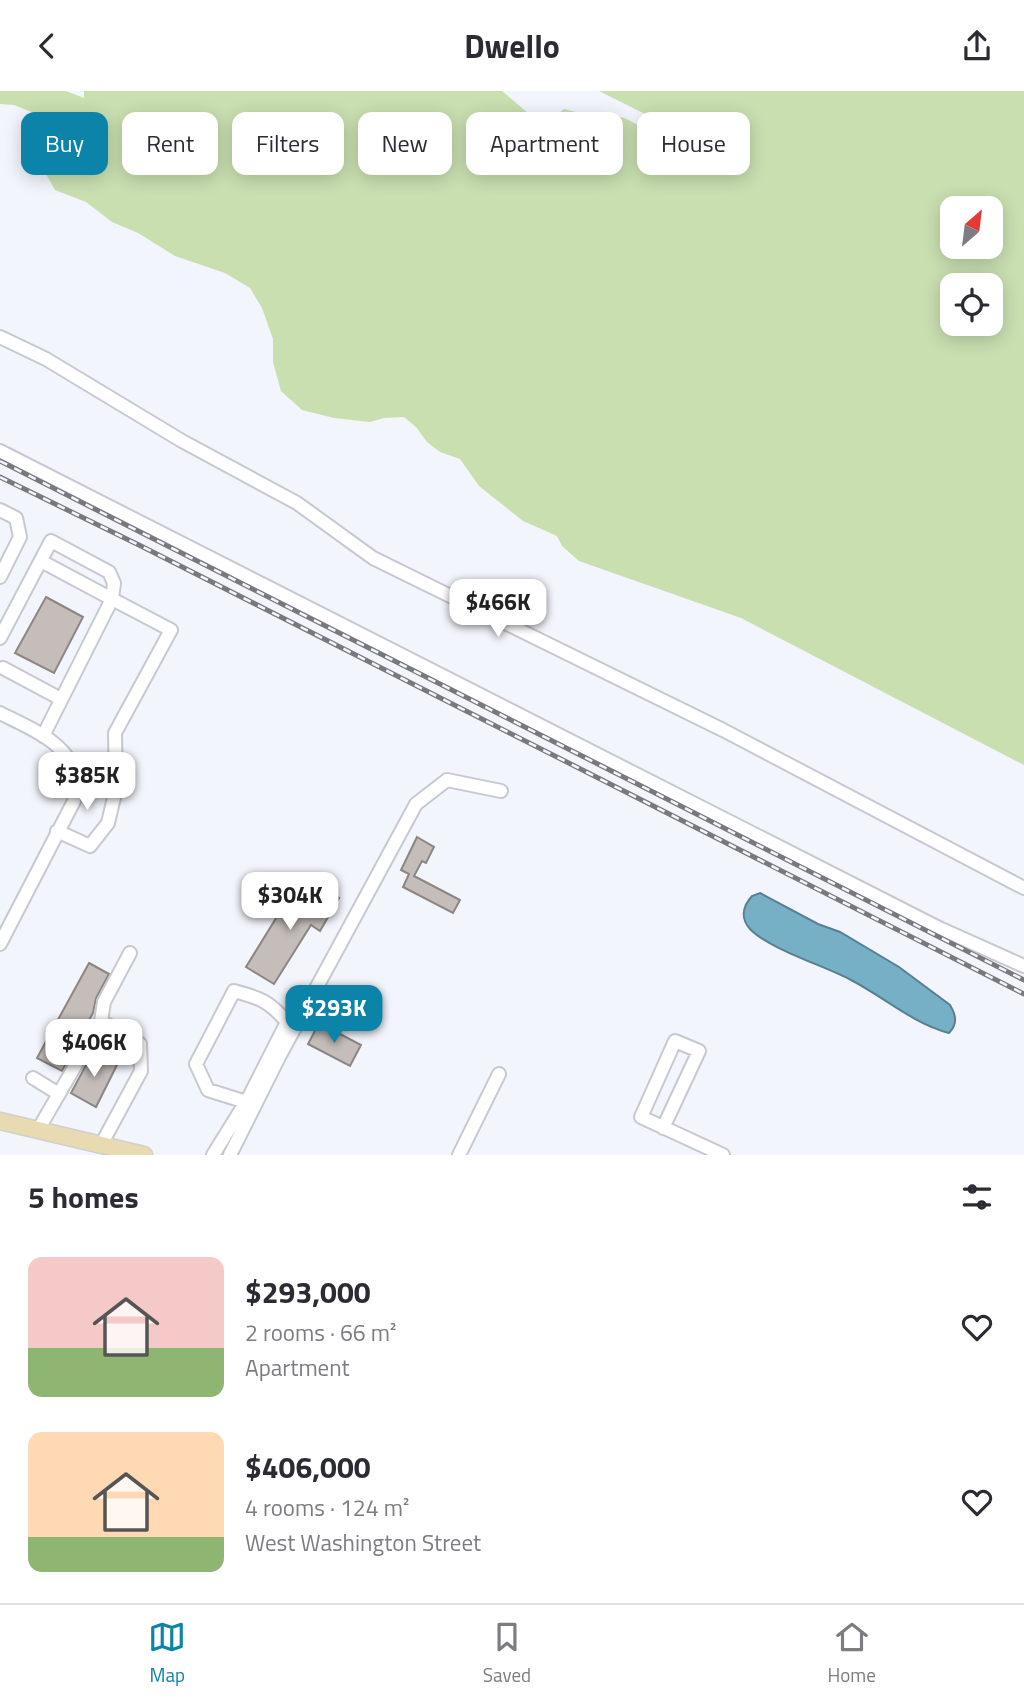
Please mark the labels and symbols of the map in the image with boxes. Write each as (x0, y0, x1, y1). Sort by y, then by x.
north arrow (940, 196, 1003, 259)
pin: $466K (449, 580, 547, 639)
pin: $385K (38, 753, 136, 812)
pin: $304K (241, 873, 339, 932)
pin: $293K (285, 985, 383, 1045)
pin: $406K (45, 1019, 143, 1079)

